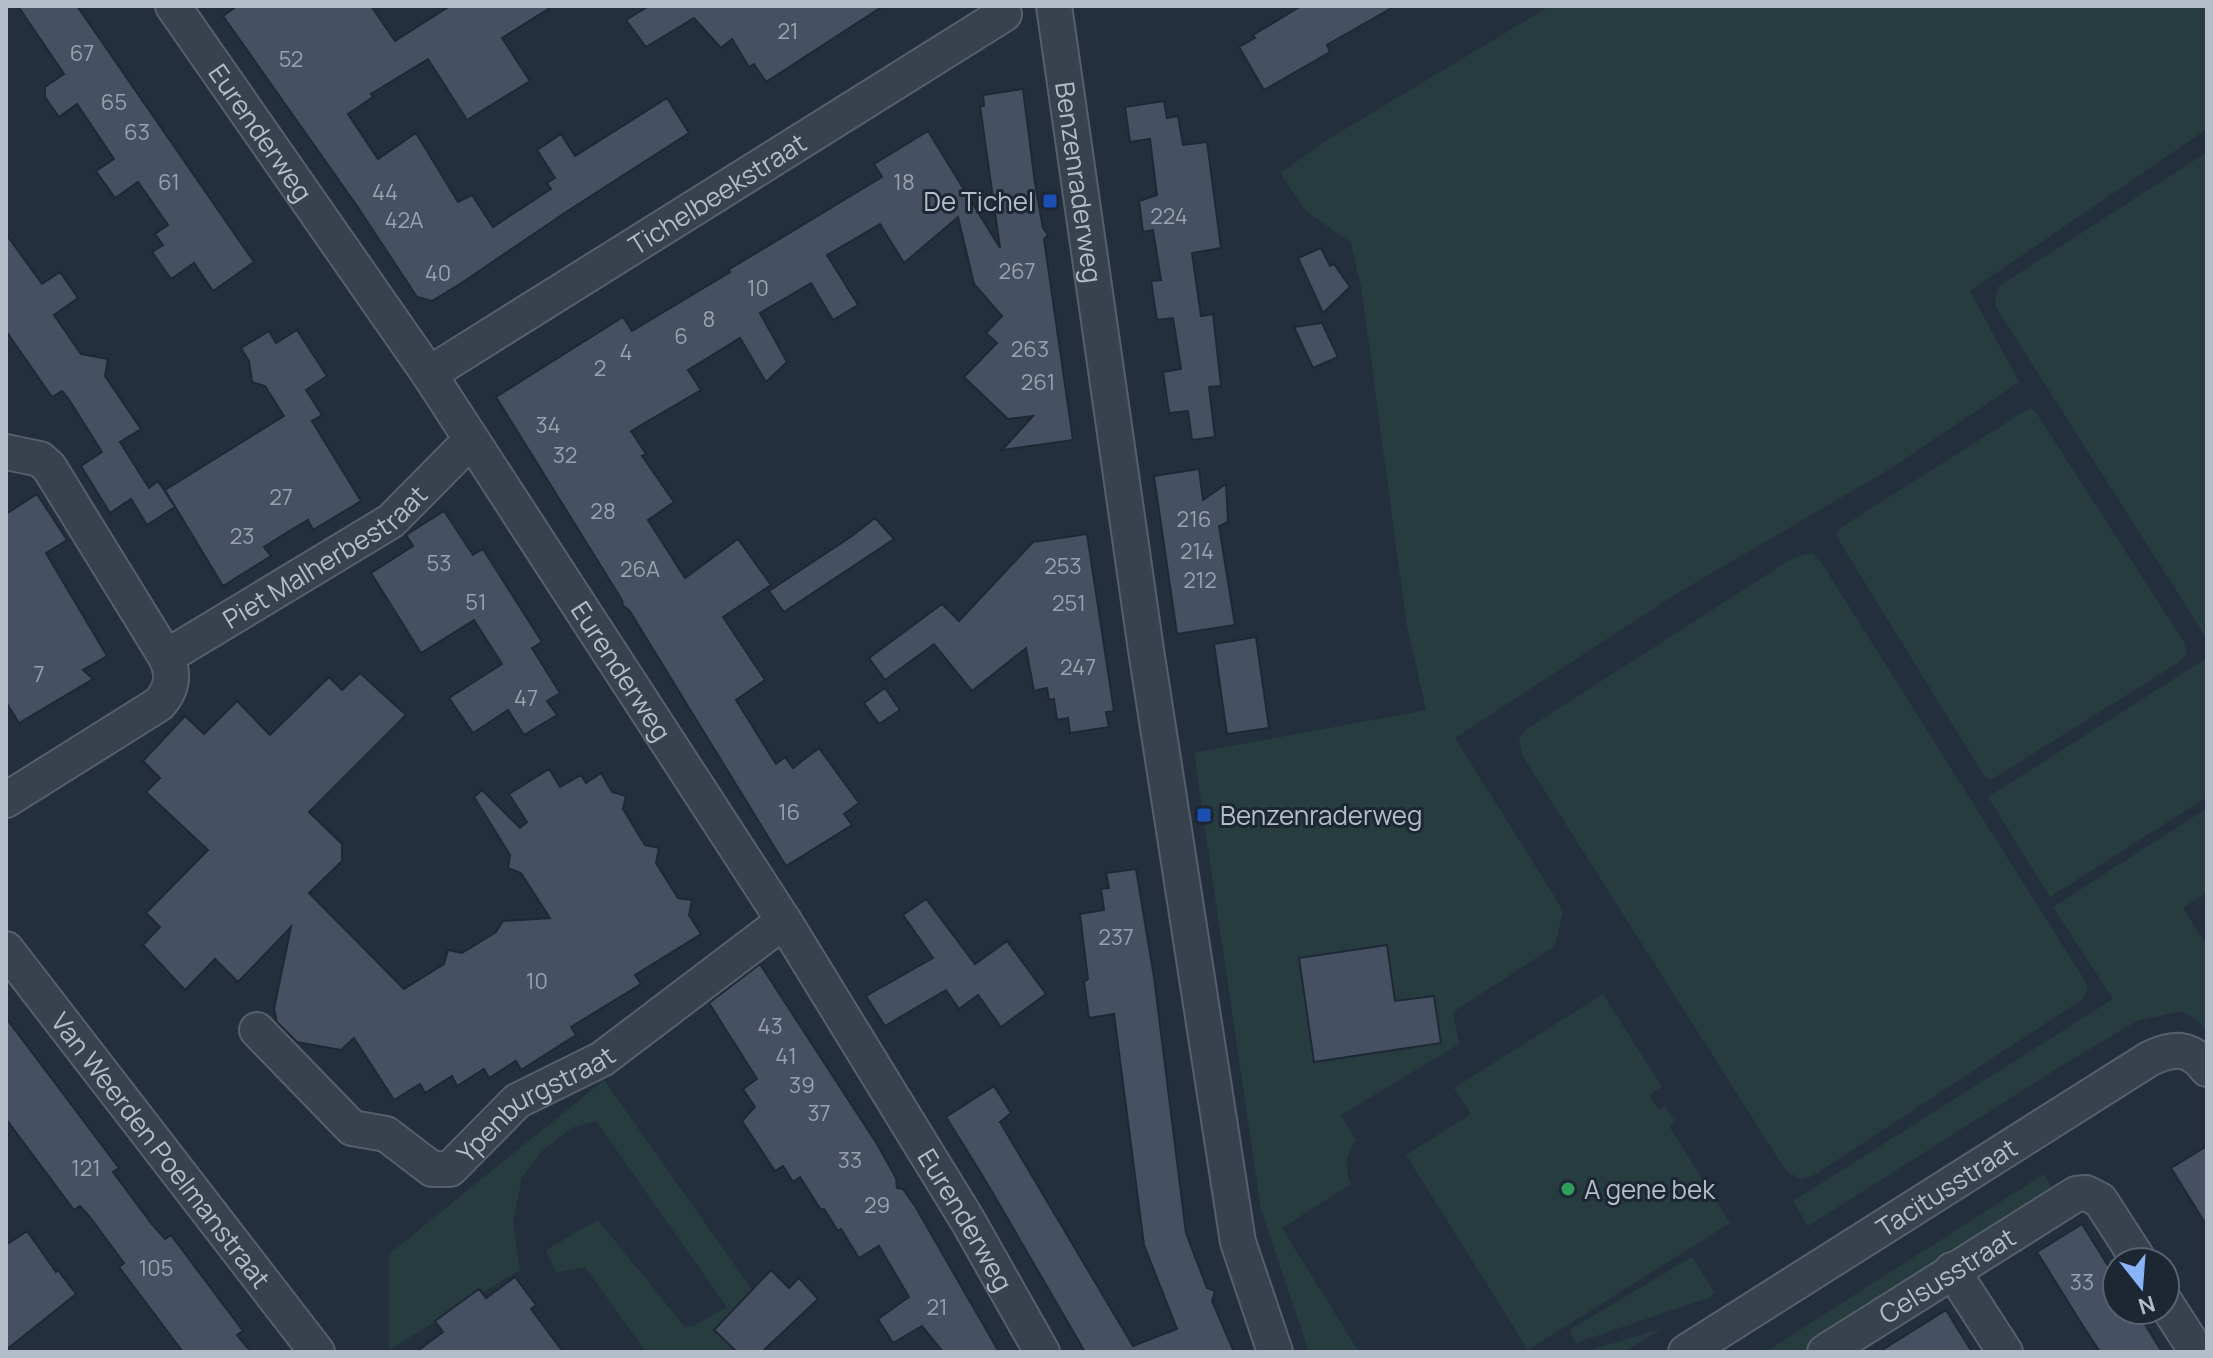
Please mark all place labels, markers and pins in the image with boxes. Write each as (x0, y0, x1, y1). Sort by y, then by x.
place label: De Tichel (923, 183, 1034, 219)
marker: De Tichel (1041, 192, 1059, 210)
place label: Benzenraderweg (1220, 797, 1422, 833)
marker: Benzenraderweg (1195, 806, 1213, 824)
place label: A gene bek (1584, 1171, 1716, 1207)
marker: A gene bek (1559, 1180, 1577, 1198)

